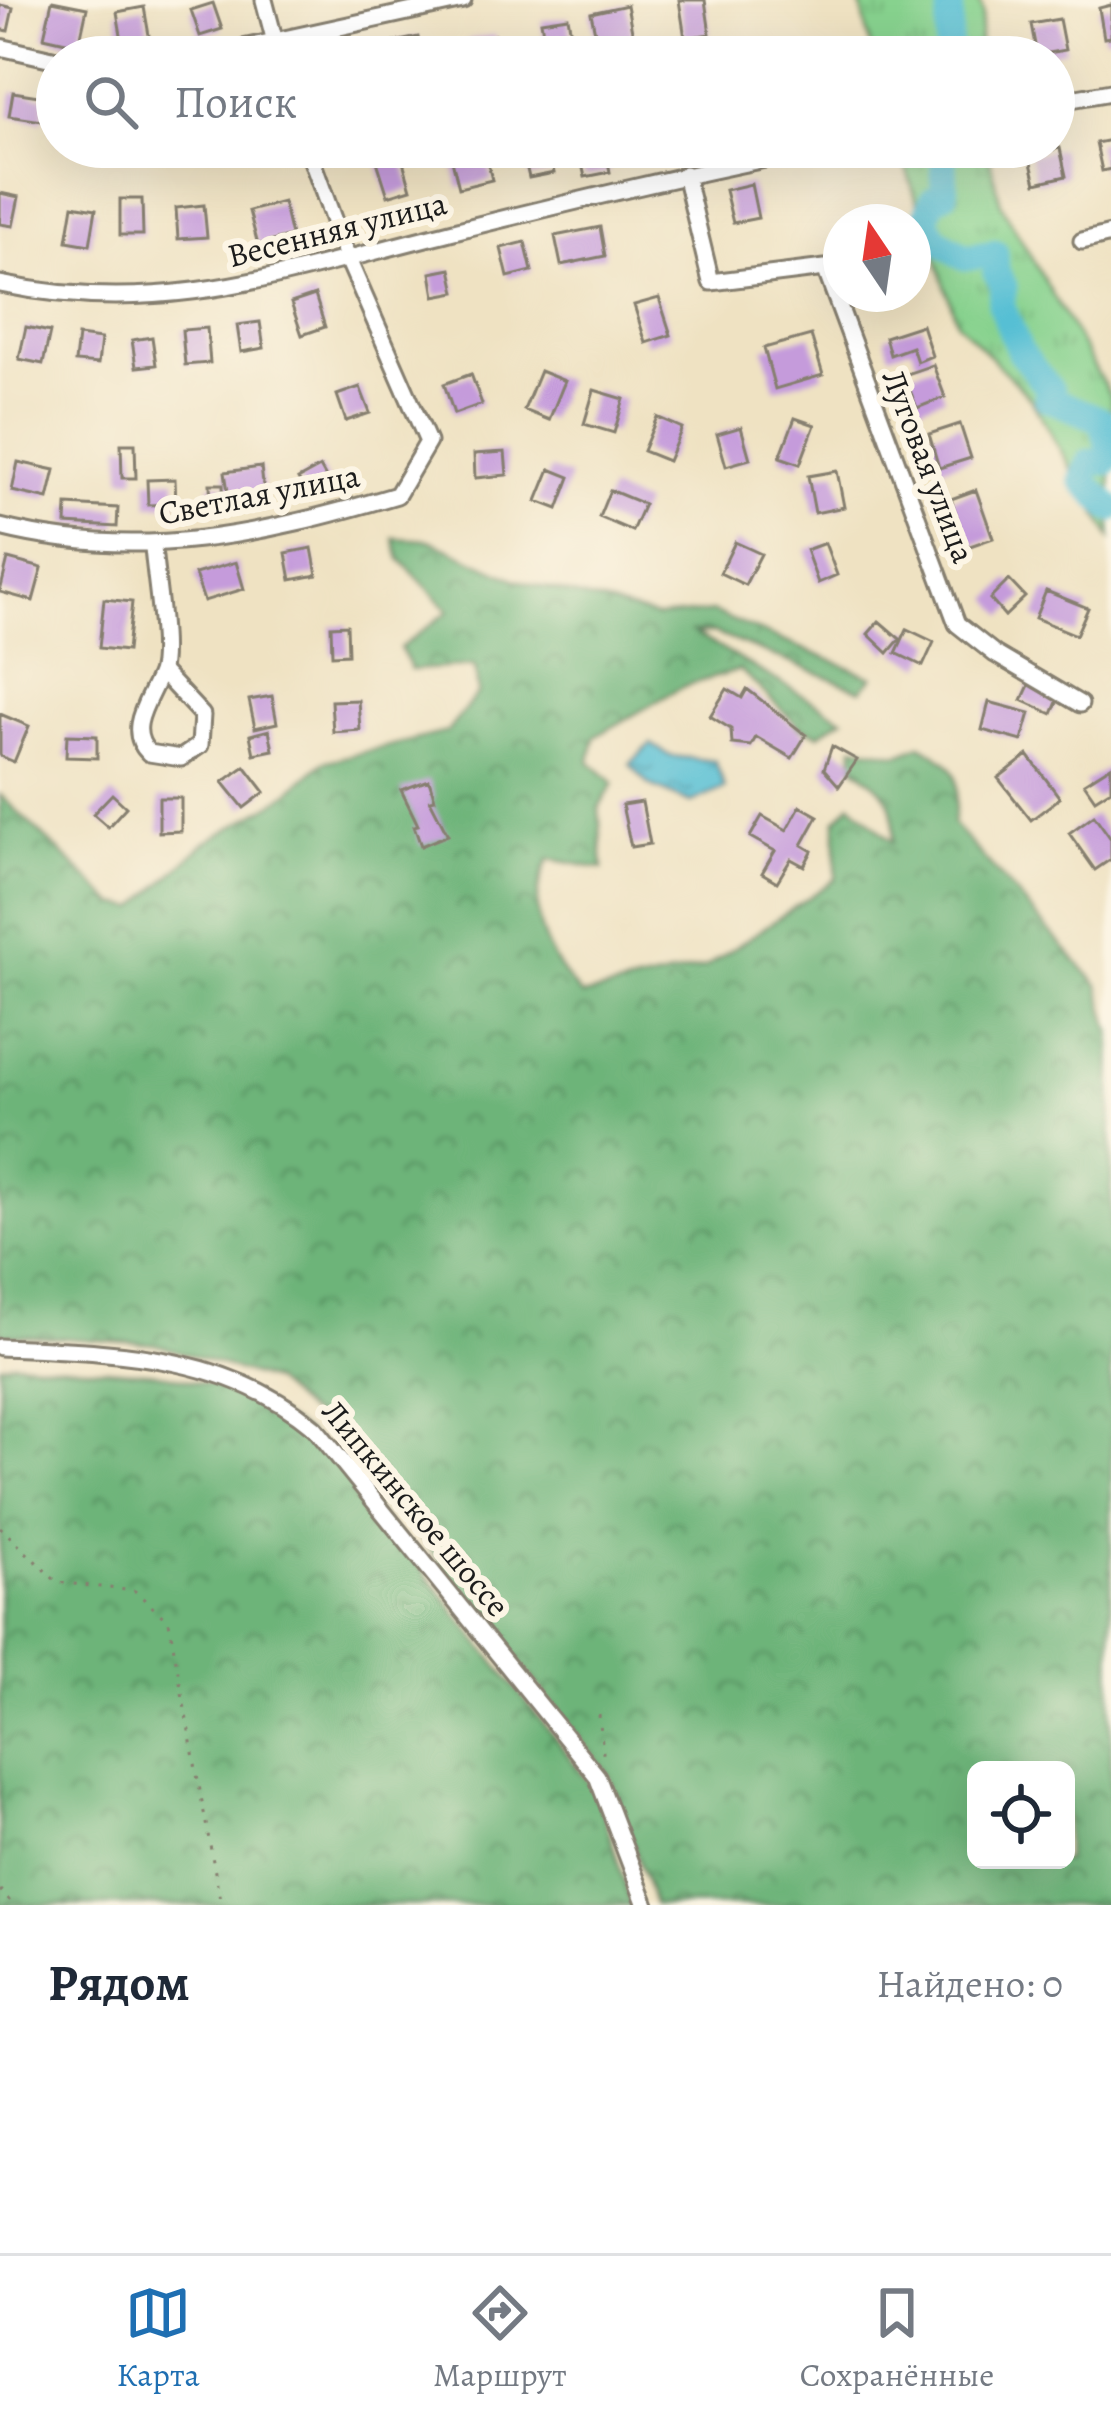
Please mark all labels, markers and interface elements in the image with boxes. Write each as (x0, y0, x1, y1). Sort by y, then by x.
search box (36, 36, 1075, 168)
icon: search (78, 69, 144, 135)
text: Поиск (174, 71, 297, 133)
street label: Весенняя улица (223, 180, 452, 278)
north arrow (823, 204, 931, 312)
street label: Луговая улица (872, 363, 987, 570)
street label: Светлая улица (155, 452, 364, 536)
street label: Липкинское шоссе (312, 1390, 520, 1626)
map controls (967, 1761, 1075, 1869)
button: locate (967, 1761, 1075, 1869)
text: Рядом (48, 1948, 190, 2018)
text: Найдено: 0 (876, 1957, 1063, 2010)
tab: Карта (117, 2280, 200, 2397)
tab: Маршрут (433, 2280, 567, 2397)
tab: Сохранённые (800, 2280, 994, 2397)

